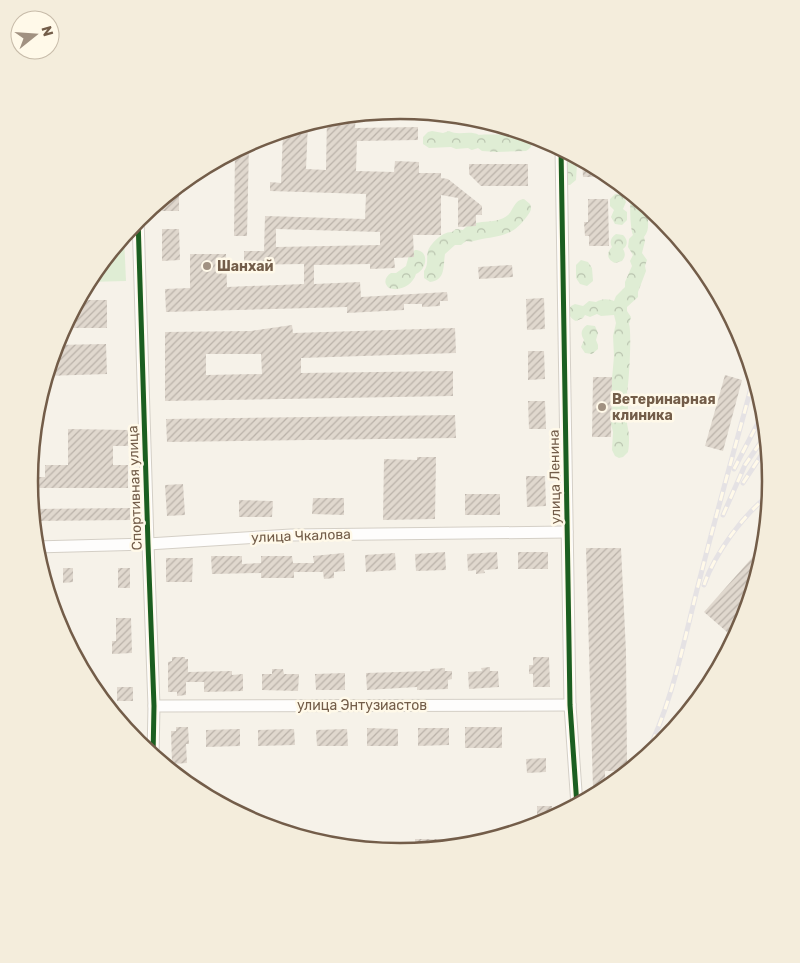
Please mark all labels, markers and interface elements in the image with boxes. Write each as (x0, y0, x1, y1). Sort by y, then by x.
north arrow (10, 10, 60, 60)
text: N (37, 24, 57, 39)
place label: Шанхай (217, 258, 274, 275)
marker: Шанхай (201, 260, 213, 272)
place label: Ветеринарная клиника (612, 391, 716, 424)
marker: Ветеринарная клиника (596, 401, 608, 413)
street label: Спортивная улица (124, 425, 146, 551)
street label: улица Ленина (546, 429, 564, 525)
street label: улица Чкалова (251, 526, 351, 546)
street label: улица Энтузиастов (297, 697, 427, 714)

